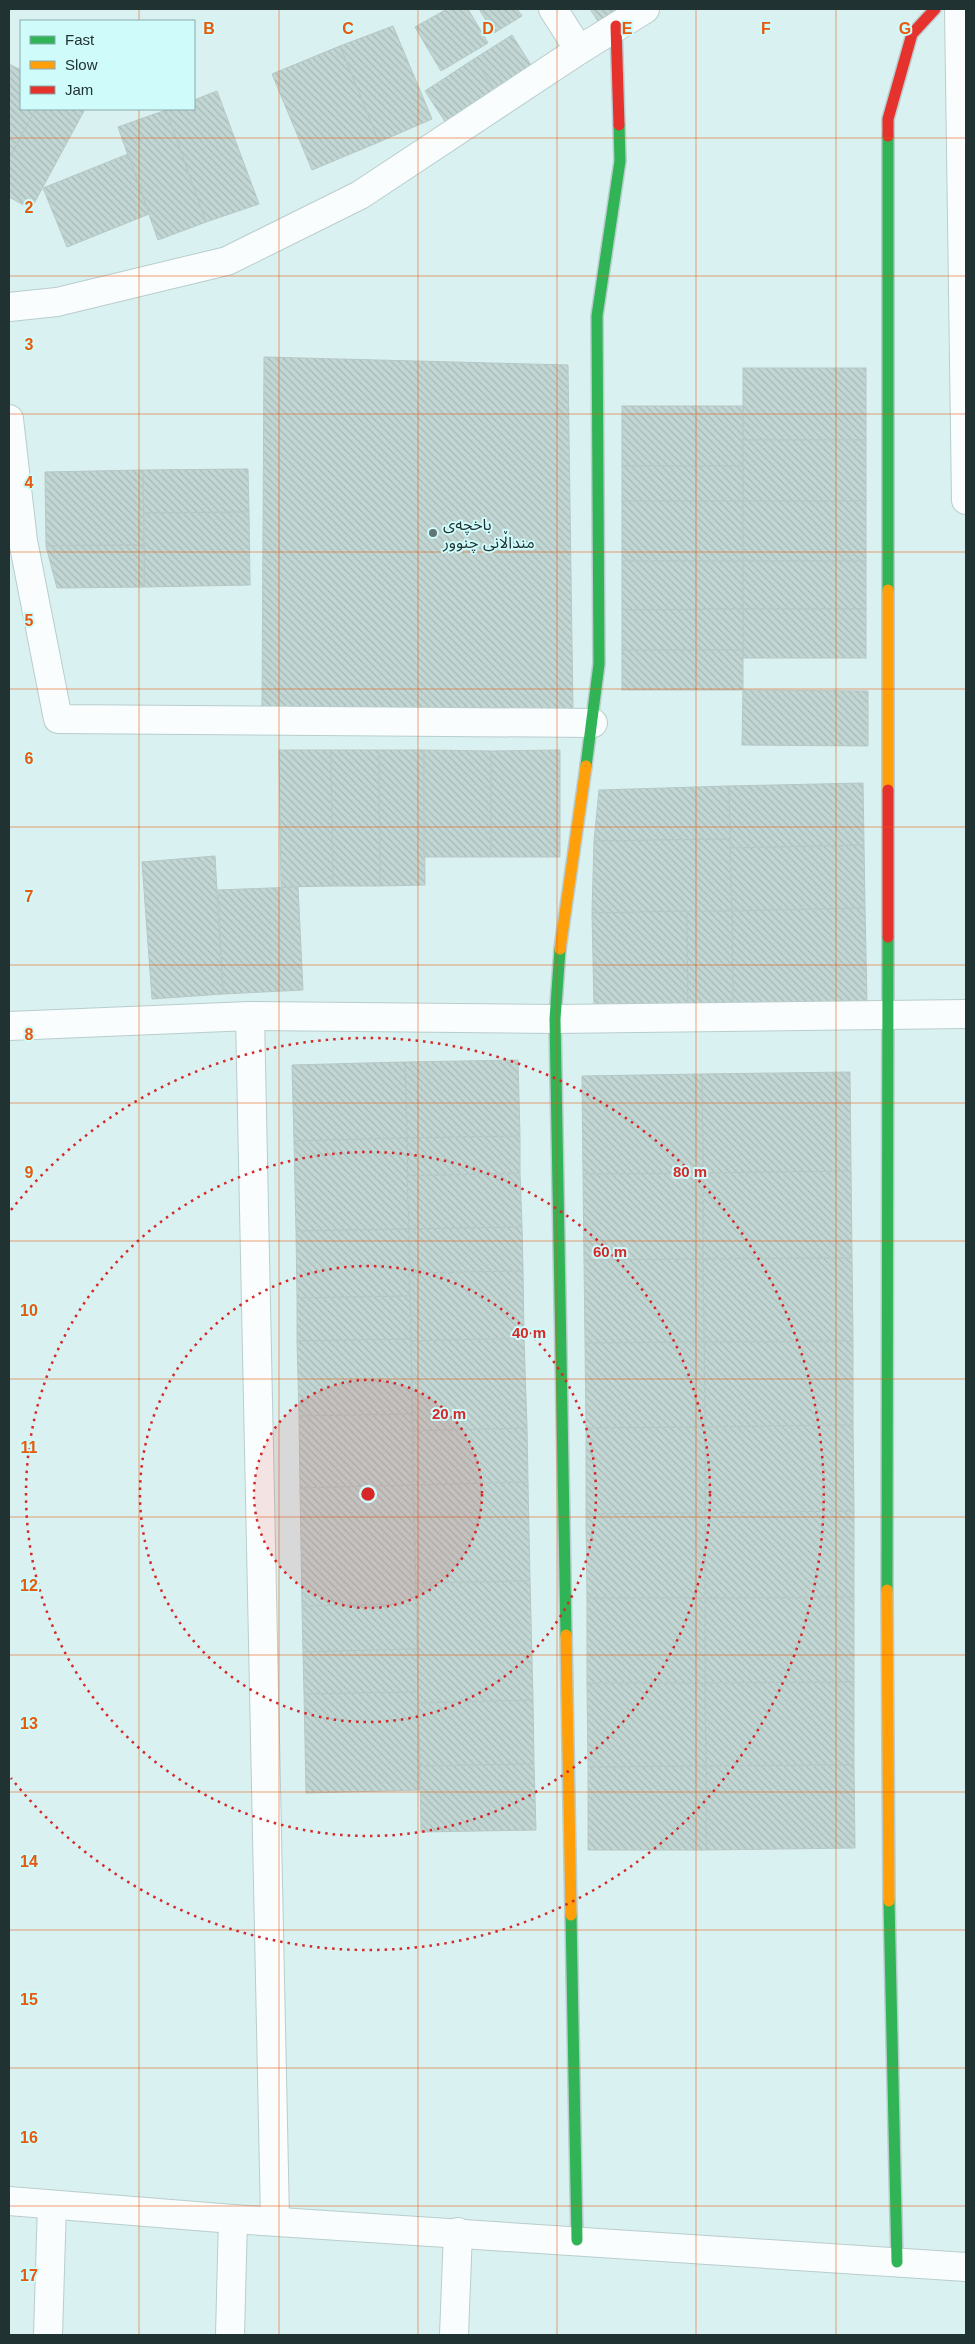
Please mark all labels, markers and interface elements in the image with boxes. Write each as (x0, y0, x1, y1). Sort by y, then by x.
legend (20, 20, 195, 110)
text: B (203, 20, 215, 37)
text: C (342, 20, 354, 37)
text: D (482, 20, 494, 37)
text: E (622, 20, 633, 37)
text: F (761, 20, 771, 37)
text: G (899, 20, 911, 37)
text: Fast (65, 31, 95, 48)
text: Slow (65, 56, 98, 73)
text: Jam (65, 81, 93, 98)
text: 2 (25, 199, 34, 216)
text: 3 (25, 336, 34, 353)
text: 4 (25, 474, 34, 491)
place label: باخچەی منداڵانی چنوور (442, 516, 535, 553)
marker: باخچەی منداڵانی چنوور (427, 527, 439, 539)
text: 5 (25, 612, 34, 629)
text: 6 (25, 750, 34, 767)
text: 7 (25, 888, 34, 905)
text: 8 (25, 1026, 34, 1043)
text: 80 m (673, 1163, 707, 1180)
text: 9 (25, 1164, 34, 1181)
text: 60 m (593, 1243, 627, 1260)
text: 10 (20, 1302, 38, 1319)
text: 40 m (512, 1324, 546, 1341)
text: 20 m (432, 1405, 466, 1422)
text: 11 (21, 1439, 38, 1456)
centre of rings (359, 1485, 377, 1503)
text: 12 (20, 1577, 38, 1594)
text: 13 (20, 1715, 38, 1732)
text: 14 (20, 1853, 38, 1870)
text: 15 (20, 1991, 38, 2008)
text: 16 (20, 2129, 38, 2146)
text: 17 (20, 2267, 38, 2284)

